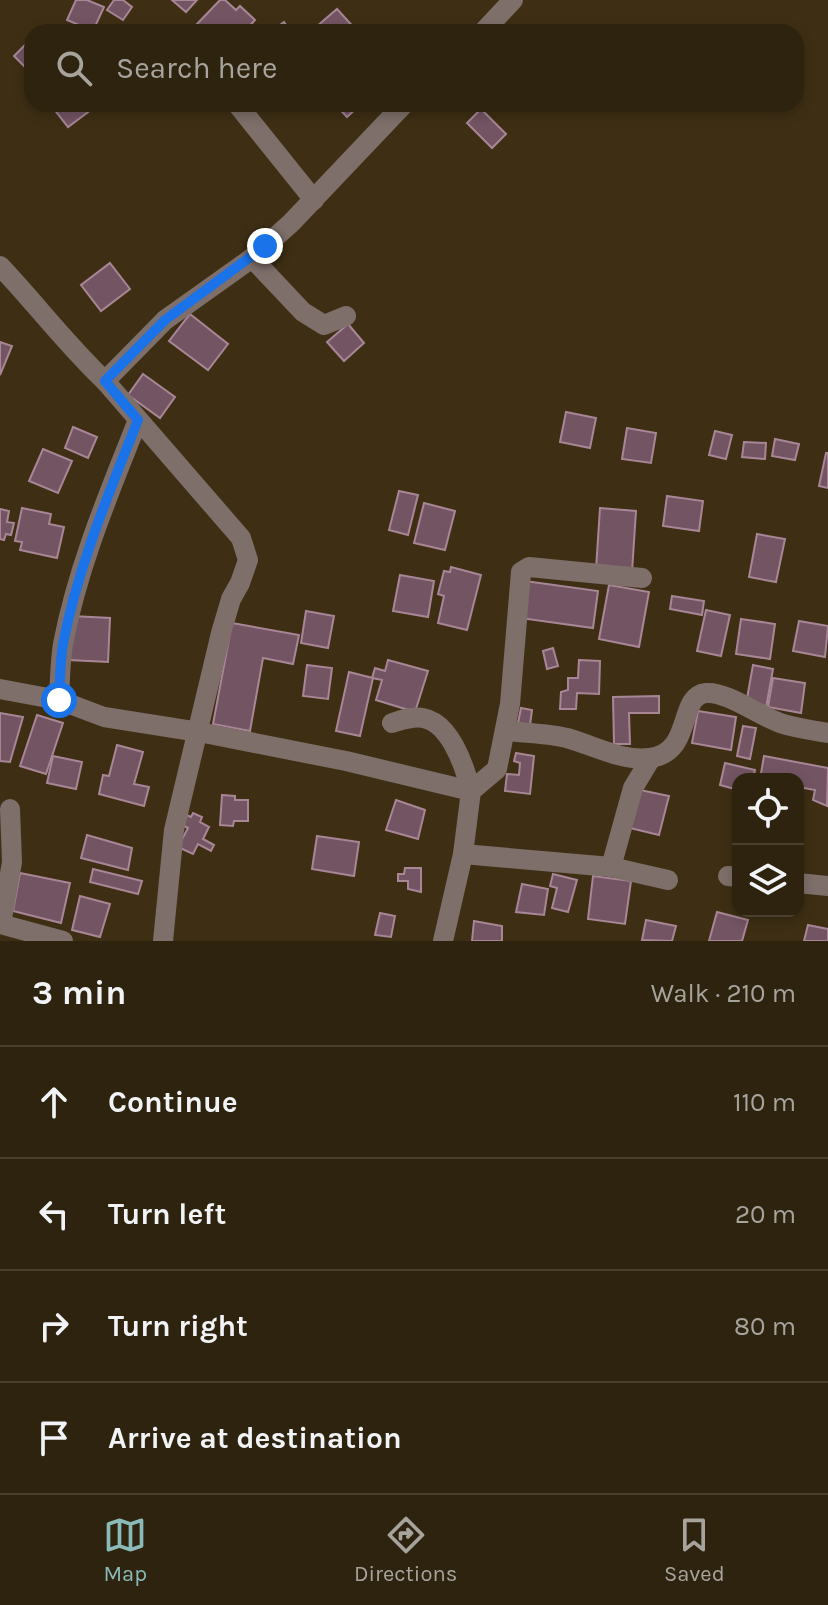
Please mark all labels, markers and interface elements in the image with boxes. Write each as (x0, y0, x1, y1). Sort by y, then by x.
search box (24, 24, 804, 112)
icon: search (52, 46, 96, 90)
text: Search here (116, 50, 277, 86)
route end (247, 228, 283, 264)
route start (41, 682, 77, 718)
map controls (732, 773, 804, 917)
button: locate (732, 773, 804, 845)
button: layers (732, 845, 804, 917)
text: 3 min (32, 973, 126, 1013)
text: Walk · 210 m (651, 978, 796, 1009)
icon: ahead (32, 1080, 76, 1124)
text: Continue (108, 1084, 238, 1120)
text: 110 m (733, 1087, 796, 1118)
icon: left (32, 1192, 76, 1236)
text: Turn left (108, 1196, 226, 1232)
text: 20 m (735, 1199, 796, 1230)
icon: right (32, 1304, 76, 1348)
text: Turn right (108, 1308, 248, 1344)
text: 80 m (734, 1311, 796, 1342)
icon: arrive (32, 1416, 76, 1460)
text: Arrive at destination (108, 1420, 402, 1456)
tab: Map (103, 1513, 147, 1587)
tab: Directions (354, 1513, 457, 1587)
tab: Saved (664, 1513, 725, 1587)

